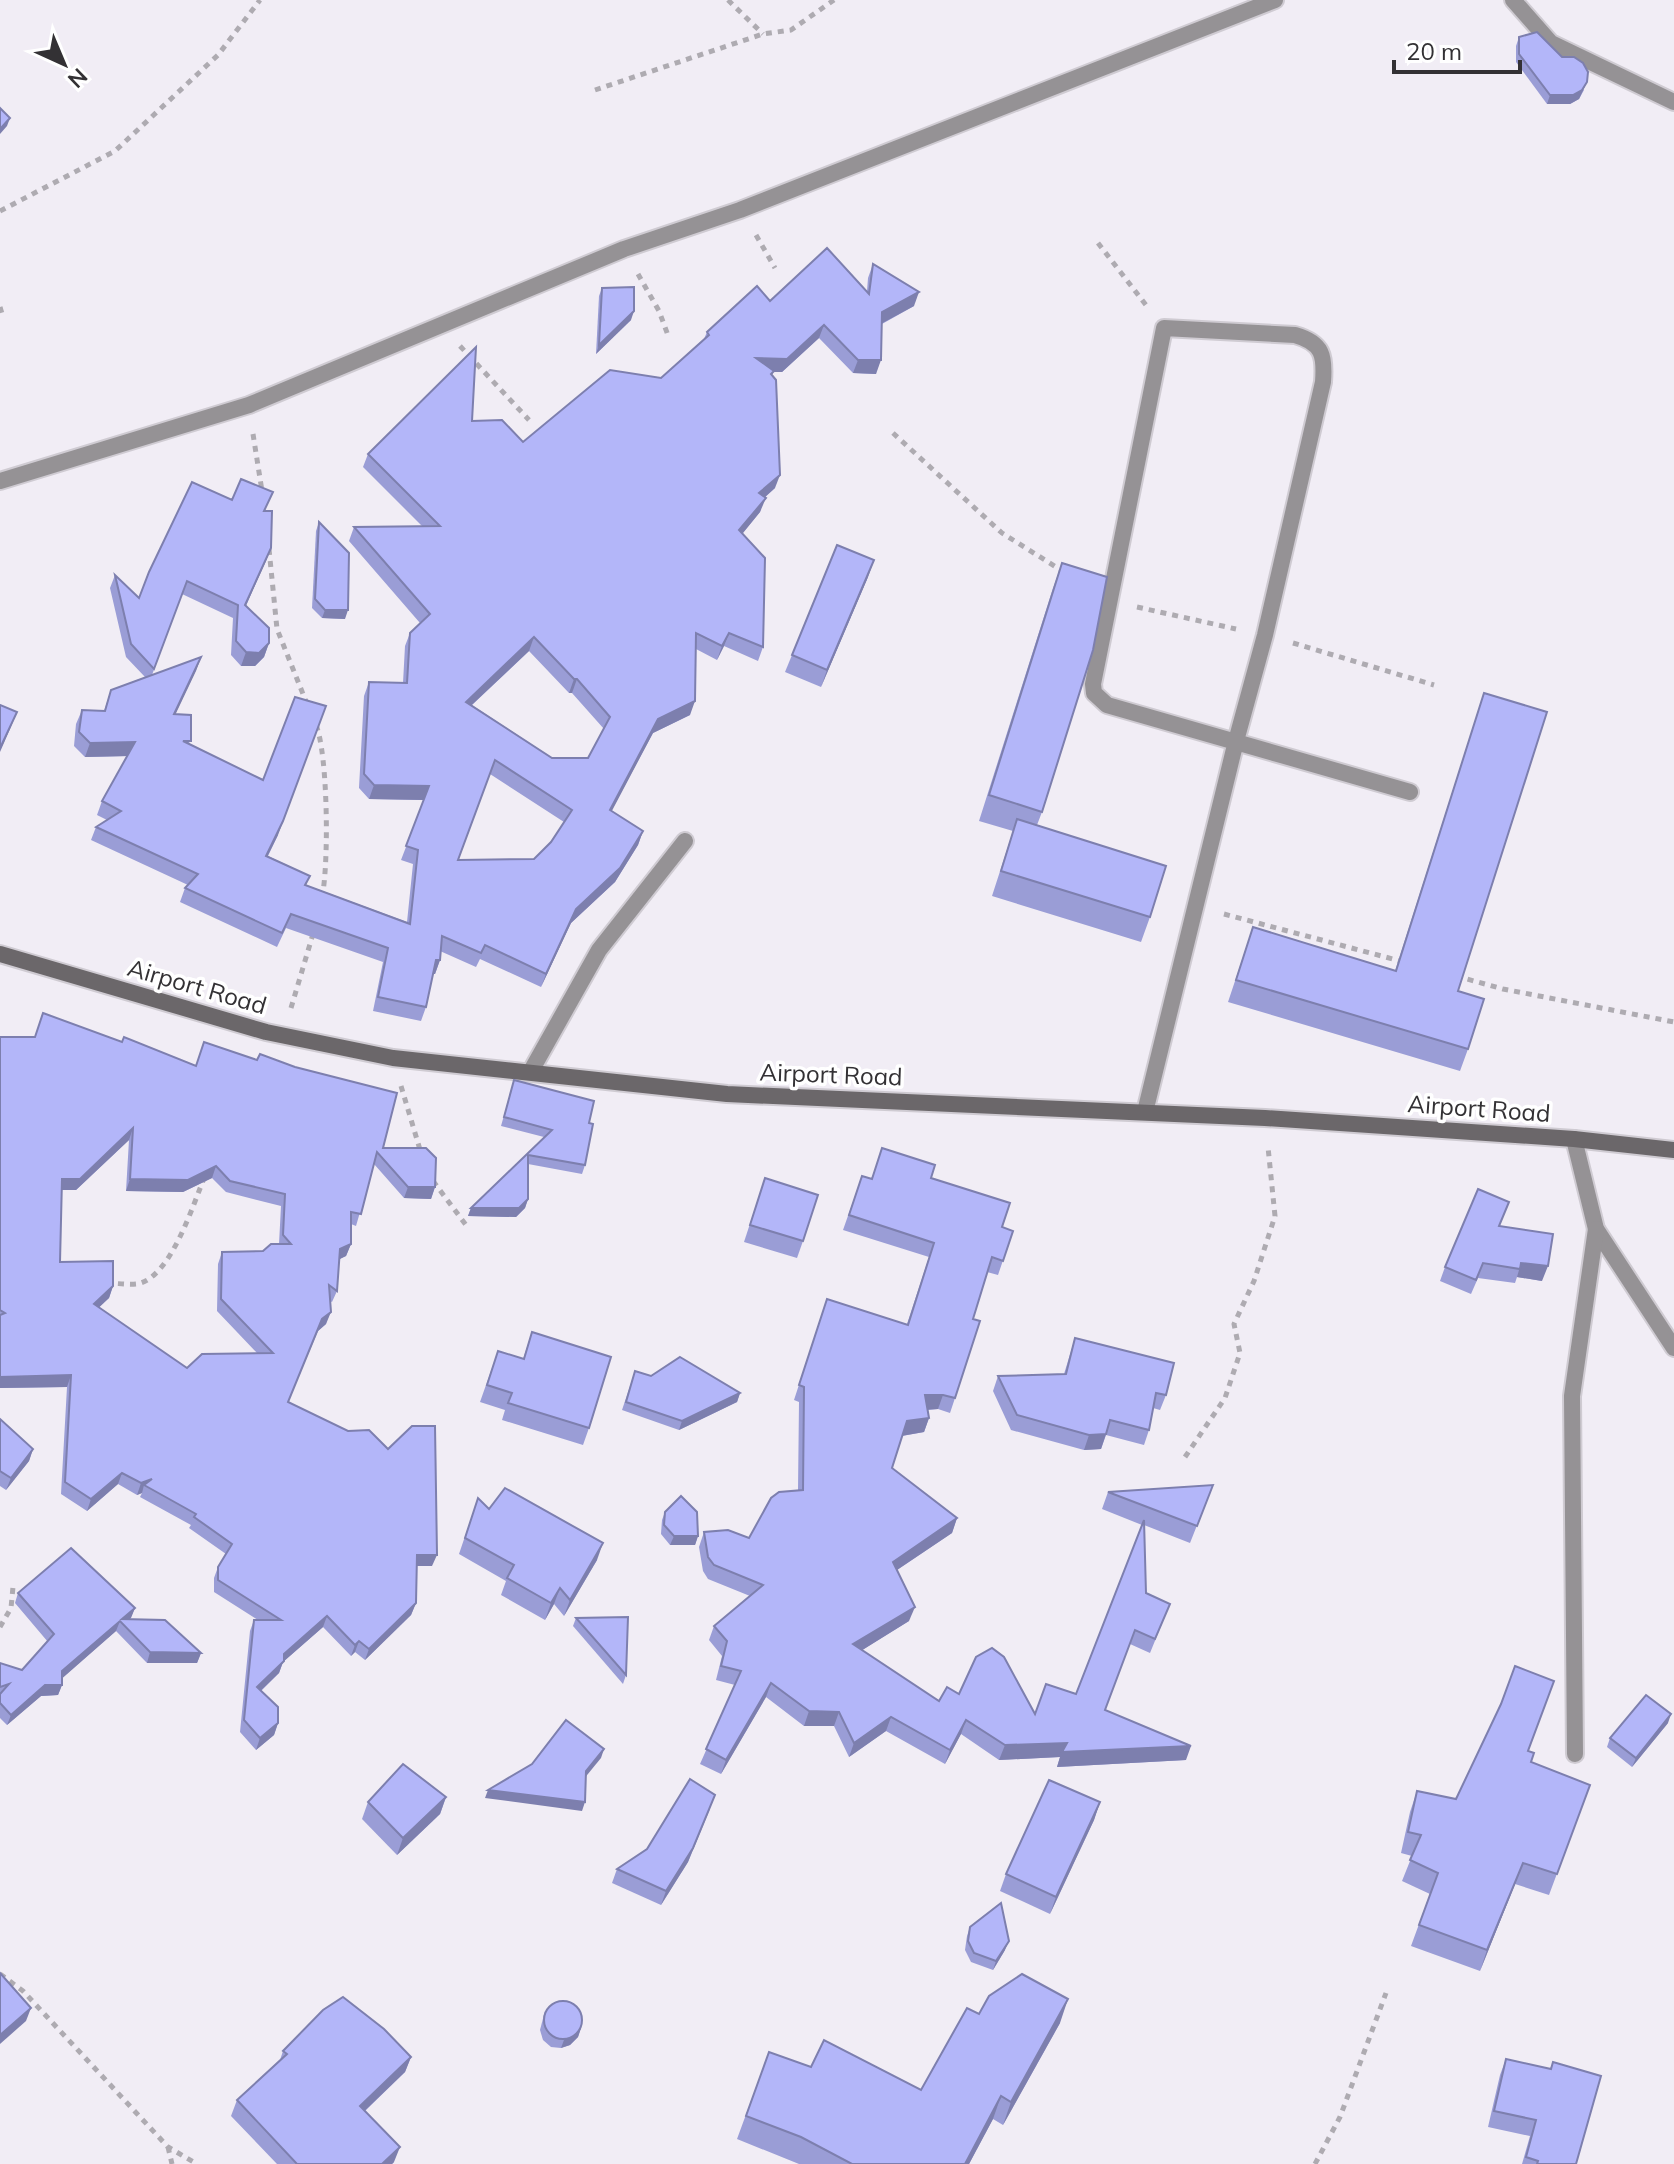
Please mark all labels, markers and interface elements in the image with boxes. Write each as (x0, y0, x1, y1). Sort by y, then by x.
north arrow (24, 24, 104, 104)
scale bar (1394, 24, 1520, 74)
text: 20 m (1406, 36, 1462, 66)
text: N (62, 63, 94, 94)
street label: Airport Road (124, 952, 270, 1020)
street label: Airport Road (759, 1057, 903, 1091)
street label: Airport Road (1407, 1088, 1551, 1128)

